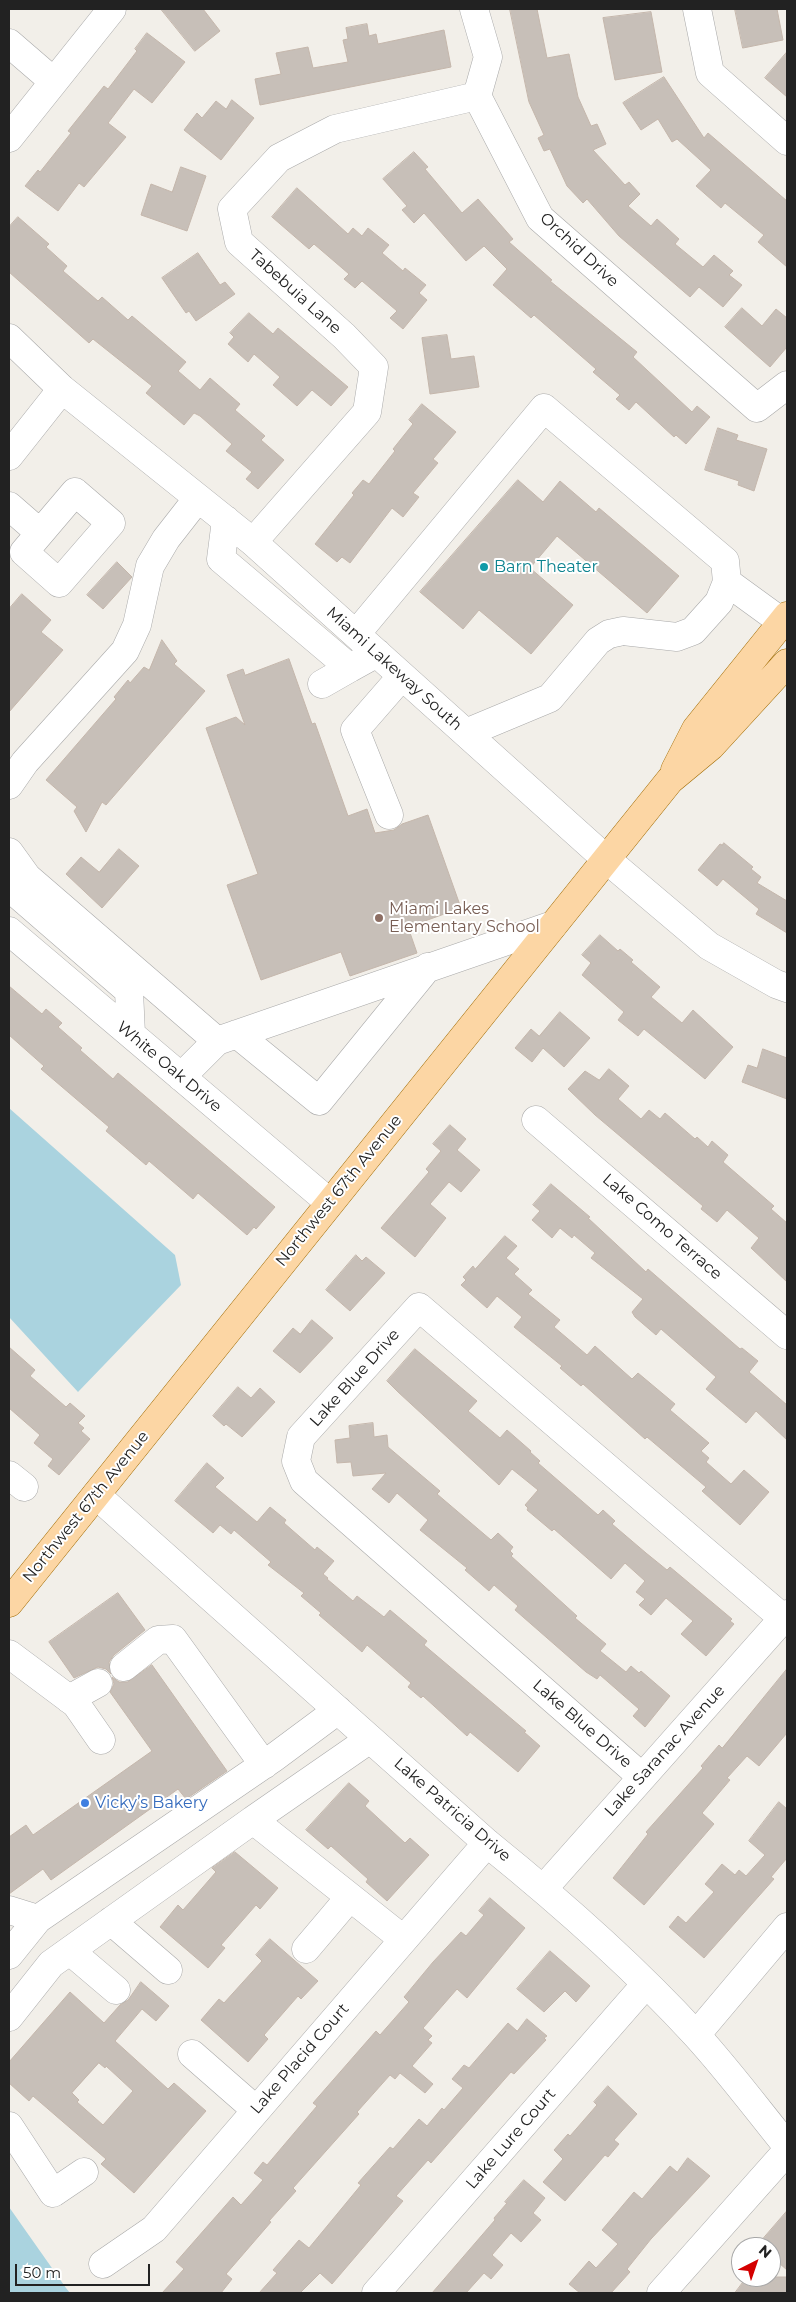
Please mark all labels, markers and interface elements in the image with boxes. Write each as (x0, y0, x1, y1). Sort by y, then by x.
street label: Orchid Drive (536, 209, 622, 291)
street label: Tabebuia Lane (245, 246, 345, 338)
place label: Barn Theater (494, 557, 598, 577)
marker: Barn Theater (478, 561, 490, 573)
street label: Miami Lakeway South (322, 603, 466, 735)
place label: Miami Lakes Elementary School (389, 899, 540, 937)
marker: Miami Lakes Elementary School (373, 912, 385, 924)
street label: White Oak Drive (113, 1018, 225, 1116)
street label: Northwest 67th Avenue (272, 1111, 406, 1271)
street label: Lake Como Terrace (598, 1170, 726, 1284)
street label: Lake Blue Drive (306, 1325, 404, 1431)
street label: Northwest 67th Avenue (19, 1427, 153, 1587)
street label: Lake Blue Drive (529, 1676, 635, 1772)
street label: Lake Saranac Avenue (601, 1681, 729, 1821)
street label: Lake Patricia Drive (390, 1754, 514, 1866)
place label: Vicky’s Bakery (95, 1793, 208, 1813)
marker: Vicky’s Bakery (79, 1797, 91, 1809)
street label: Lake Placid Court (247, 2000, 353, 2118)
street label: Lake Lure Court (462, 2085, 560, 2193)
north arrow (731, 2237, 781, 2287)
text: N (755, 2241, 775, 2262)
scale bar (18, 2254, 152, 2286)
text: 50 m (23, 2263, 61, 2282)

